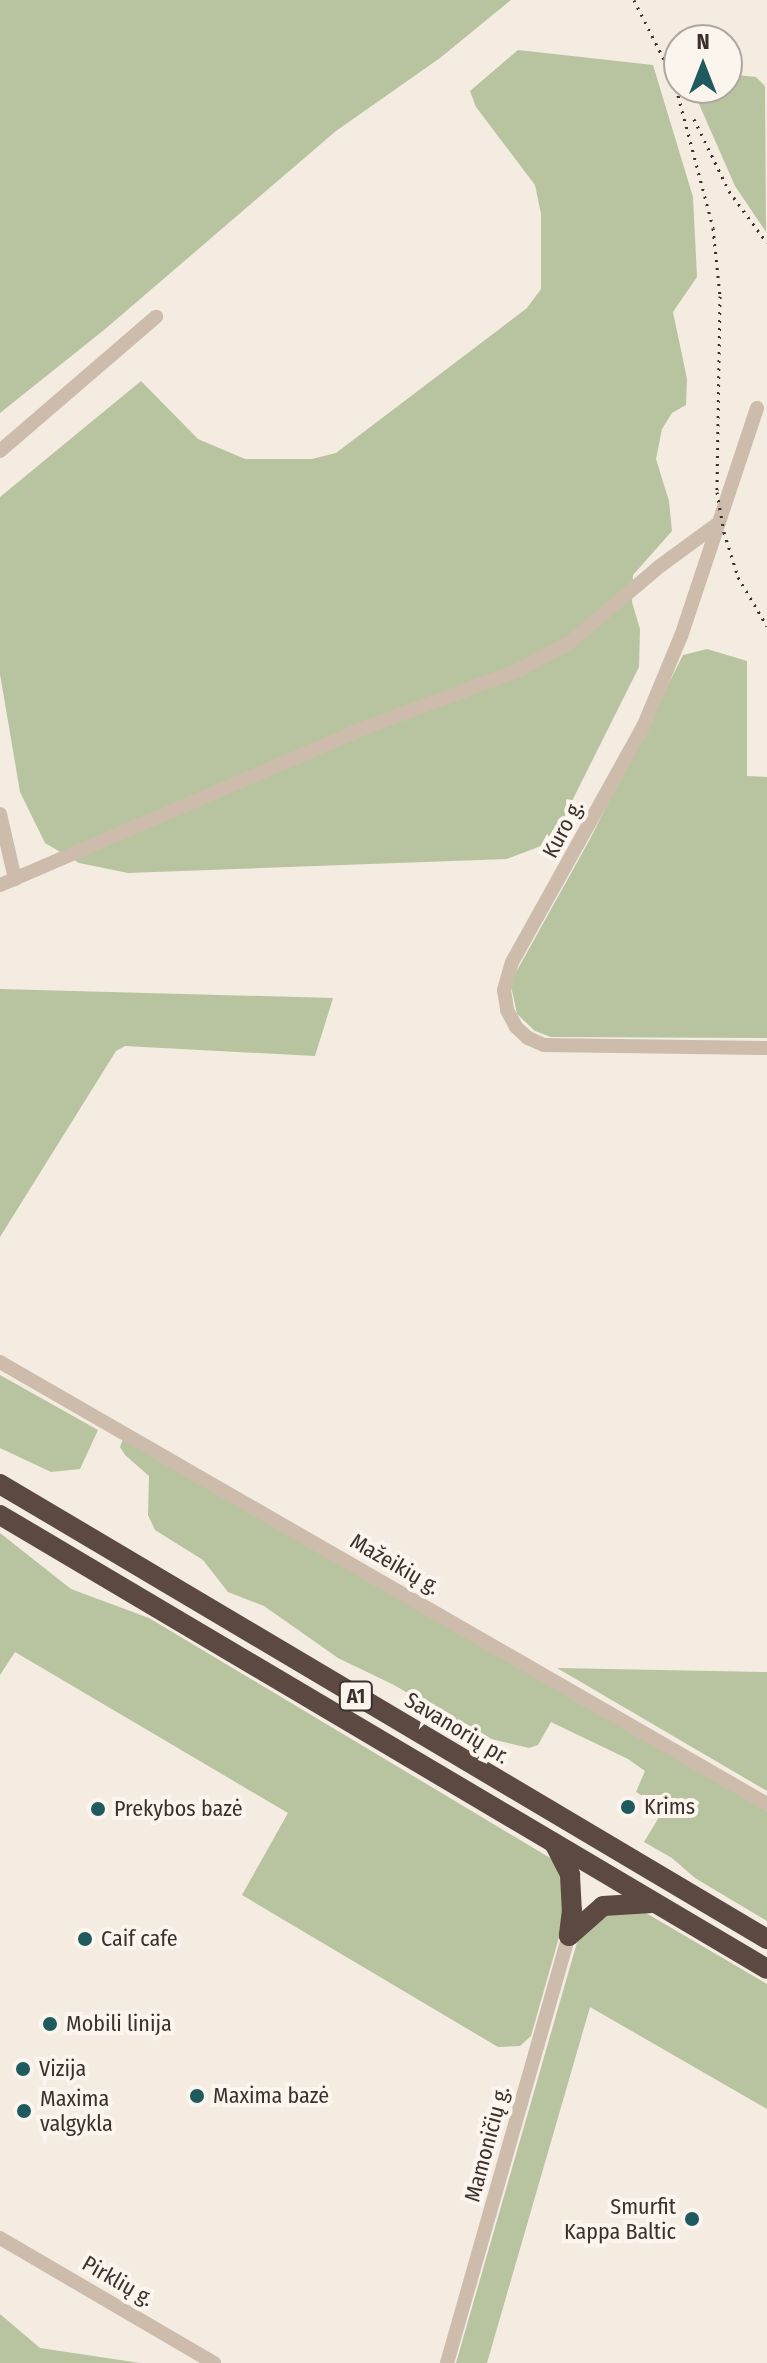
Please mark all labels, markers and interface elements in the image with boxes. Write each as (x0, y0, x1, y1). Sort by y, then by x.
north arrow (663, 24, 743, 104)
text: N (696, 28, 710, 55)
street label: Kuro g. (537, 796, 589, 862)
street label: Mažeikių g. (346, 1528, 444, 1600)
road number: A1 (338, 1680, 374, 1712)
street label: Savanorių pr. (400, 1687, 514, 1769)
place label: Krims (644, 1794, 695, 1820)
place label: Prekybos bazė (114, 1796, 243, 1822)
marker: Krims (619, 1798, 637, 1816)
marker: Prekybos bazė (89, 1800, 107, 1818)
place label: Caif cafe (101, 1926, 178, 1952)
marker: Caif cafe (76, 1930, 94, 1948)
place label: Mobili linija (66, 2011, 172, 2037)
marker: Mobili linija (41, 2015, 59, 2033)
place label: Vizija (39, 2056, 86, 2082)
marker: Vizija (14, 2060, 32, 2078)
place label: Maxima bazė (213, 2083, 329, 2109)
street label: Mamoničių g. (459, 2083, 515, 2205)
place label: Maxima valgykla (40, 2085, 113, 2136)
marker: Maxima bazė (188, 2087, 206, 2105)
marker: Maxima valgykla (15, 2102, 33, 2120)
place label: Smurfit Kappa Baltic (564, 2193, 676, 2244)
marker: Smurfit Kappa Baltic (683, 2210, 701, 2228)
street label: Pirklių g. (78, 2250, 158, 2312)

